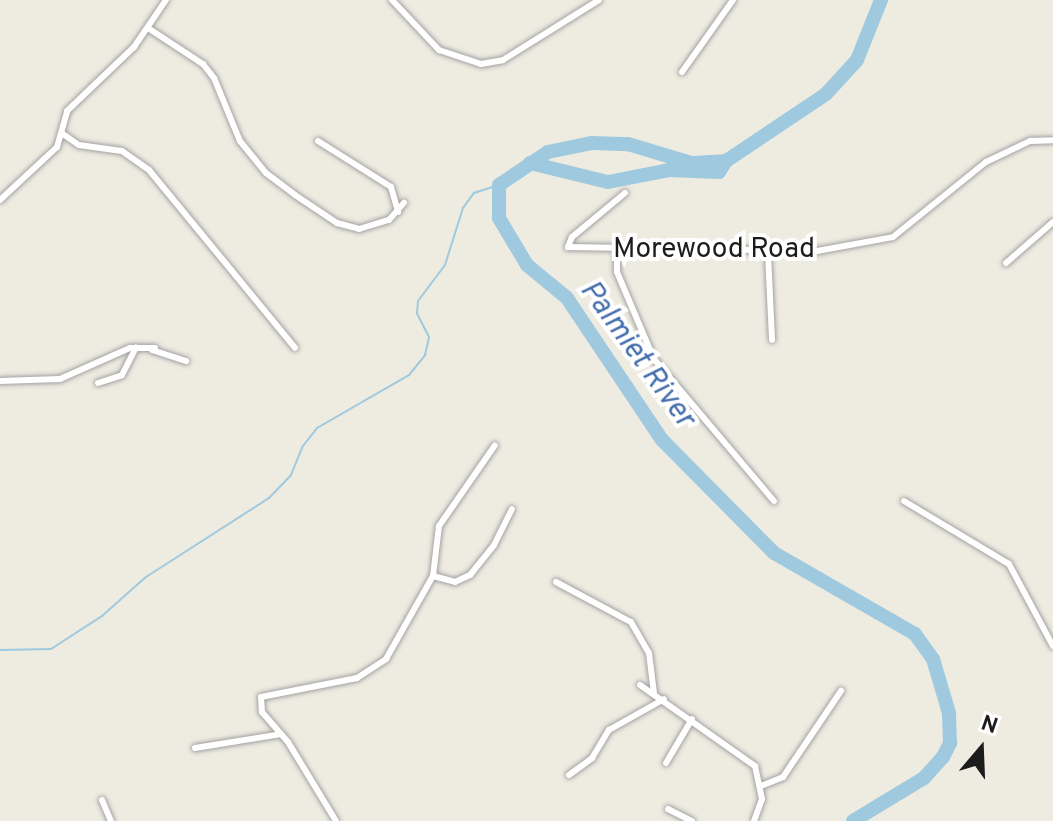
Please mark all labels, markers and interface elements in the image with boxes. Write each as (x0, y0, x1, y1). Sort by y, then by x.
street label: Morewood Road (613, 233, 815, 267)
water label: Palmiet River (571, 274, 701, 436)
north arrow (941, 709, 1021, 789)
text: N (977, 710, 1001, 741)

